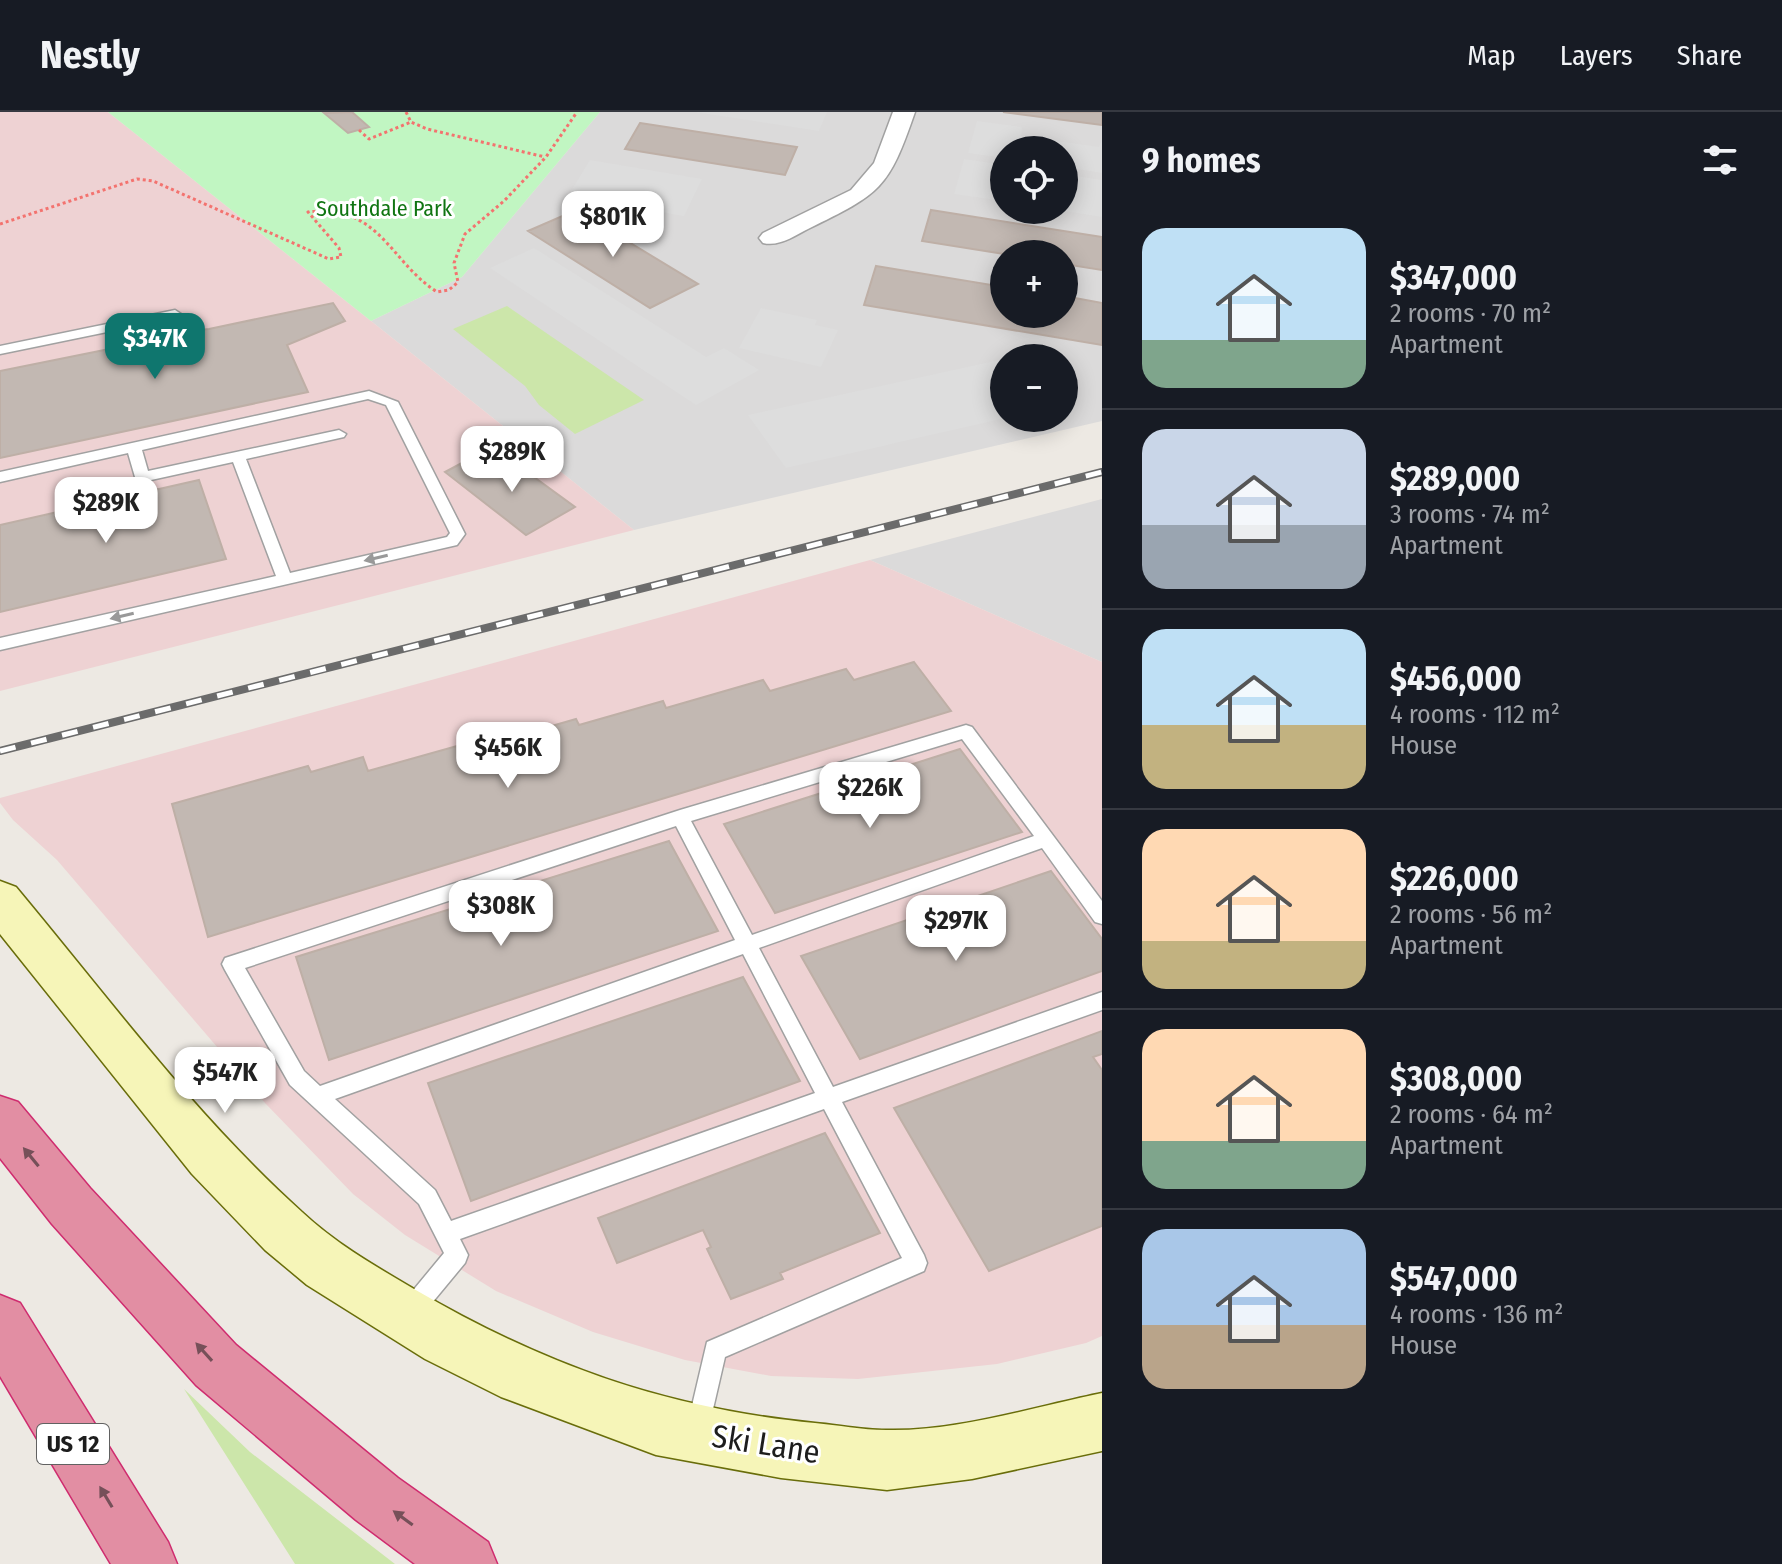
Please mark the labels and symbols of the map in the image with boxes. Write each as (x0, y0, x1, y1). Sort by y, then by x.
pin: $801K (557, 191, 669, 259)
park label: Southdale Park (316, 195, 453, 222)
pin: $347K (99, 313, 211, 381)
pin: $289K (456, 426, 568, 494)
pin: $289K (50, 477, 162, 545)
one-way arrow (363, 552, 388, 565)
one-way arrow (110, 610, 135, 623)
pin: $456K (452, 722, 564, 790)
pin: $226K (814, 762, 926, 830)
pin: $308K (445, 880, 557, 948)
pin: $297K (900, 895, 1012, 963)
pin: $547K (169, 1047, 281, 1115)
one-way arrow (23, 1148, 40, 1168)
one-way arrow (195, 1342, 213, 1361)
street label: Ski Lane (709, 1417, 823, 1471)
road number: US 12 (37, 1424, 109, 1464)
one-way arrow (99, 1486, 113, 1508)
one-way arrow (392, 1510, 414, 1526)

